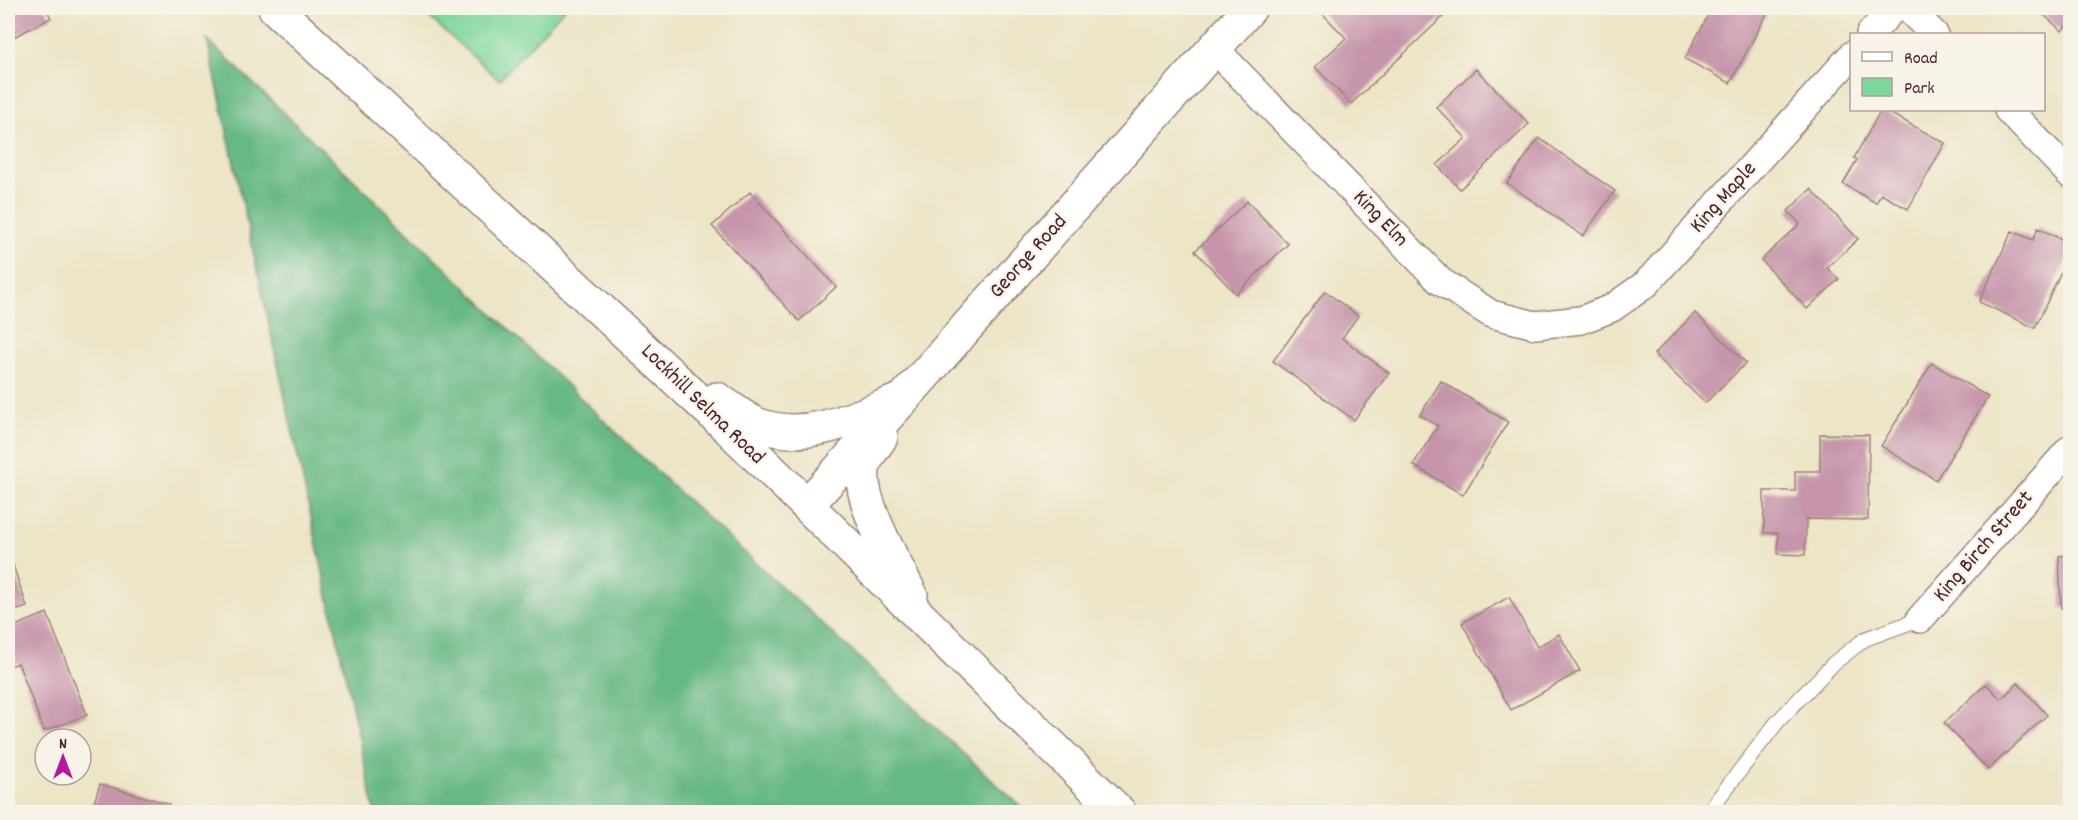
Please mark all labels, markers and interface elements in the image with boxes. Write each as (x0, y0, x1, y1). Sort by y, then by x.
legend (1850, 33, 2045, 111)
text: Road (1904, 47, 1938, 72)
text: Park (1904, 77, 1935, 102)
street label: King Maple (1683, 155, 1765, 241)
street label: King Elm (1345, 183, 1415, 255)
street label: George Road (983, 208, 1075, 306)
street label: Lockhill Selma Road (633, 337, 771, 473)
street label: King Birch Street (1927, 484, 2041, 610)
north arrow (33, 727, 93, 787)
text: N (59, 733, 67, 756)

